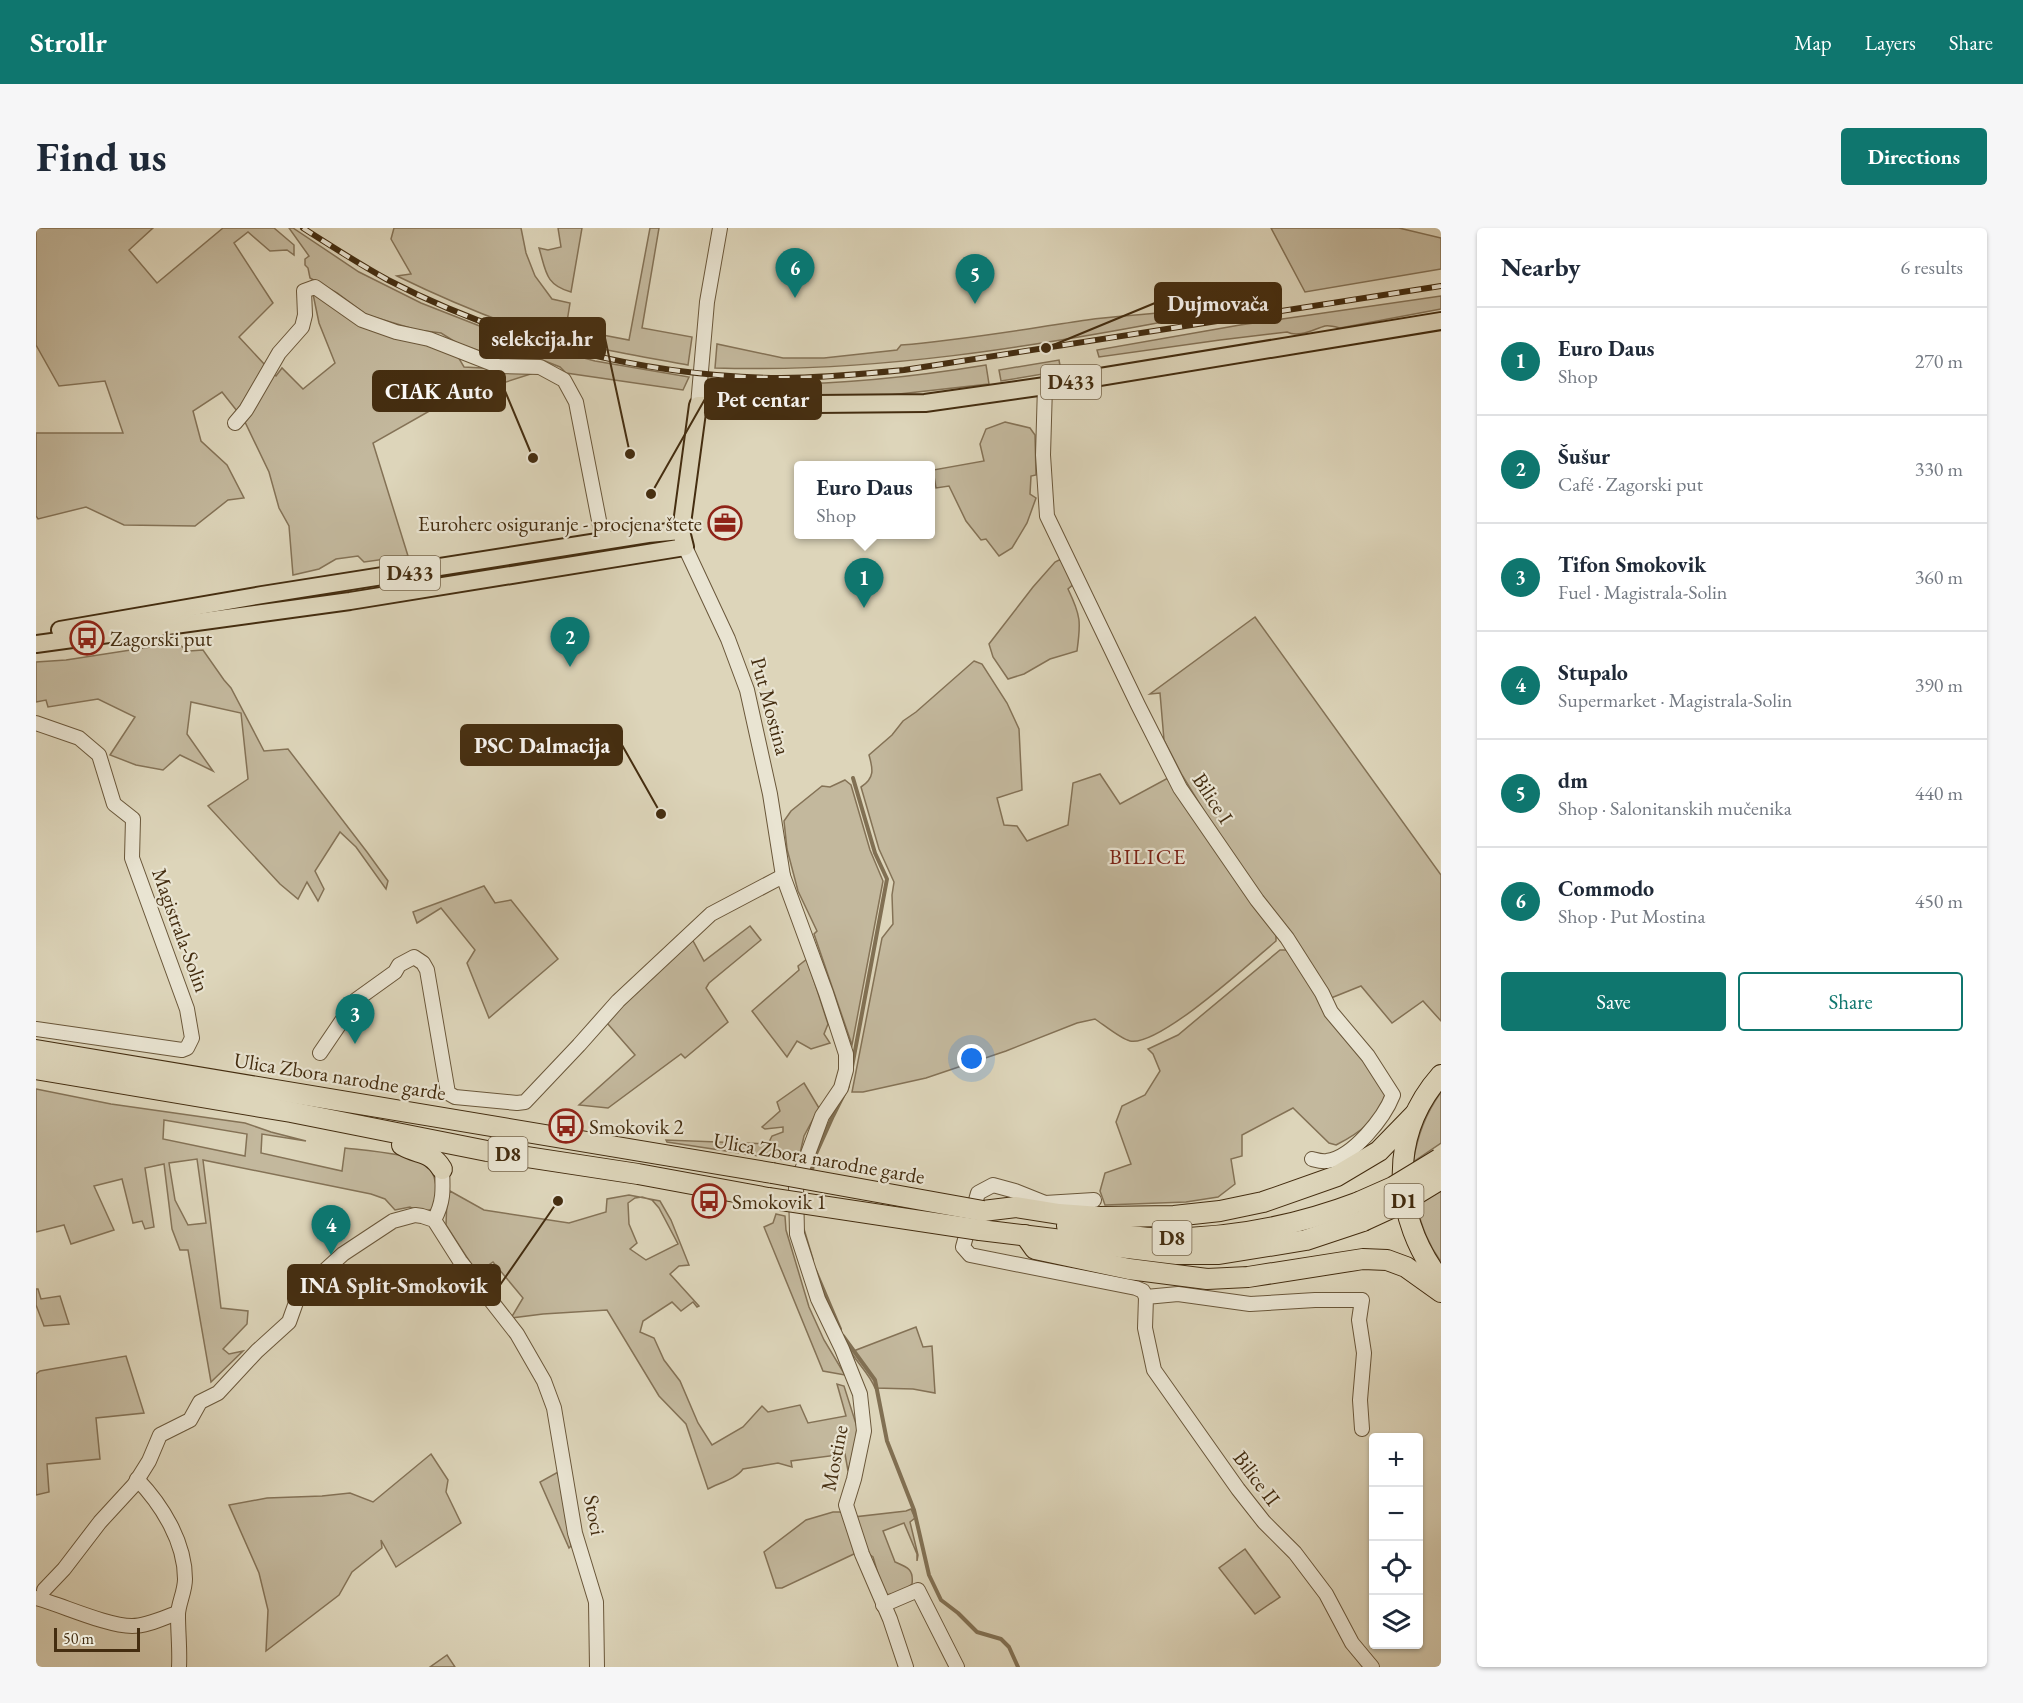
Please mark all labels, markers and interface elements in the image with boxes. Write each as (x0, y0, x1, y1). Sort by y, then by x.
text: Strollr (30, 24, 107, 60)
text: Map (1794, 29, 1832, 56)
text: Layers (1865, 29, 1916, 56)
text: Share (1949, 29, 1993, 56)
button: Directions (1841, 128, 1987, 185)
text: Find us (36, 129, 167, 184)
pin: 6 (776, 248, 814, 298)
text: Nearby (1501, 250, 1581, 284)
pin: 5 (956, 254, 994, 304)
text: 6 results (1900, 254, 1963, 280)
callout: Dujmovača (1155, 283, 1281, 323)
text: Dujmovača (1167, 289, 1269, 318)
callout: selekcija.hr (480, 318, 605, 358)
text: selekcija.hr (491, 324, 594, 353)
text: Euro Daus (1558, 334, 1654, 363)
text: 1 (1515, 348, 1526, 374)
text: 270 m (1915, 348, 1963, 374)
text: Shop (1558, 363, 1598, 389)
road number: D433 (1041, 365, 1101, 399)
callout: CIAK Auto (373, 371, 505, 411)
text: CIAK Auto (385, 377, 493, 406)
callout: Pet centar (705, 379, 821, 419)
text: Pet centar (717, 385, 810, 414)
text: Šušur (1558, 442, 1610, 471)
text: 2 (1515, 456, 1526, 482)
text: 330 m (1915, 456, 1963, 482)
popup (794, 461, 935, 539)
text: Café · Zagorski put (1558, 471, 1703, 497)
text: Euro Daus (816, 473, 913, 502)
text: Shop (816, 502, 856, 528)
office icon: Euroherc osiguranje - procjena štete (707, 505, 743, 541)
place label: Euroherc osiguranje - procjena štete (418, 510, 702, 537)
text: Tifon Smokovik (1558, 550, 1706, 579)
road number: D433 (380, 556, 440, 590)
pin: 1 (844, 558, 884, 608)
text: 3 (1515, 564, 1526, 590)
text: 360 m (1915, 564, 1963, 590)
text: Fuel · Magistrala-Solin (1558, 579, 1727, 605)
pin: 2 (550, 618, 590, 667)
bus stop icon: Zagorski put (69, 620, 105, 656)
place label: Zagorski put (110, 625, 213, 652)
street label: Put Mostina (745, 654, 797, 759)
text: Stupalo (1558, 658, 1628, 687)
text: 4 (1515, 672, 1526, 698)
text: 390 m (1915, 672, 1963, 698)
text: Supermarket · Magistrala-Solin (1558, 687, 1792, 713)
callout: PSC Dalmacija (461, 725, 622, 765)
text: PSC Dalmacija (474, 731, 610, 760)
text: dm (1558, 766, 1588, 795)
street label: Bilice I (1187, 767, 1239, 829)
text: 5 (1515, 780, 1526, 806)
text: 440 m (1915, 780, 1963, 806)
text: Shop · Salonitanskih mučenika (1558, 795, 1792, 821)
district label: BILICE (1109, 842, 1187, 871)
street label: Magistrala-Solin (146, 864, 216, 996)
text: Commodo (1558, 874, 1654, 903)
text: 6 (1515, 888, 1526, 914)
text: 450 m (1915, 888, 1963, 914)
text: Shop · Put Mostina (1558, 903, 1705, 929)
button: Save (1501, 972, 1726, 1031)
button: Share (1738, 972, 1963, 1031)
pin: 3 (336, 994, 374, 1044)
your location (957, 1044, 986, 1073)
street label: Ulica Zbora narodne garde (232, 1046, 448, 1106)
bus stop icon: Smokovik 2 (548, 1108, 584, 1144)
place label: Smokovik 2 (589, 1113, 684, 1140)
street label: Ulica Zbora narodne garde (711, 1126, 927, 1190)
road number: D8 (488, 1137, 528, 1171)
bus stop icon: Smokovik 1 (691, 1183, 727, 1219)
road number: D1 (1384, 1184, 1424, 1218)
place label: Smokovik 1 (732, 1188, 827, 1215)
pin: 4 (312, 1206, 350, 1255)
road number: D8 (1152, 1221, 1192, 1255)
callout: INA Split-Smokovik (288, 1265, 500, 1305)
text: INA Split-Smokovik (300, 1271, 489, 1300)
street label: Mostine (814, 1423, 854, 1493)
map controls (1369, 1433, 1423, 1649)
button: + (1369, 1433, 1423, 1487)
street label: Bilice II (1227, 1445, 1287, 1511)
button: − (1369, 1487, 1423, 1541)
street label: Stoci (578, 1493, 612, 1537)
button: locate (1369, 1541, 1423, 1595)
button: layers (1369, 1595, 1423, 1649)
scale bar (54, 1625, 140, 1652)
text: 50 m (63, 1628, 94, 1649)

